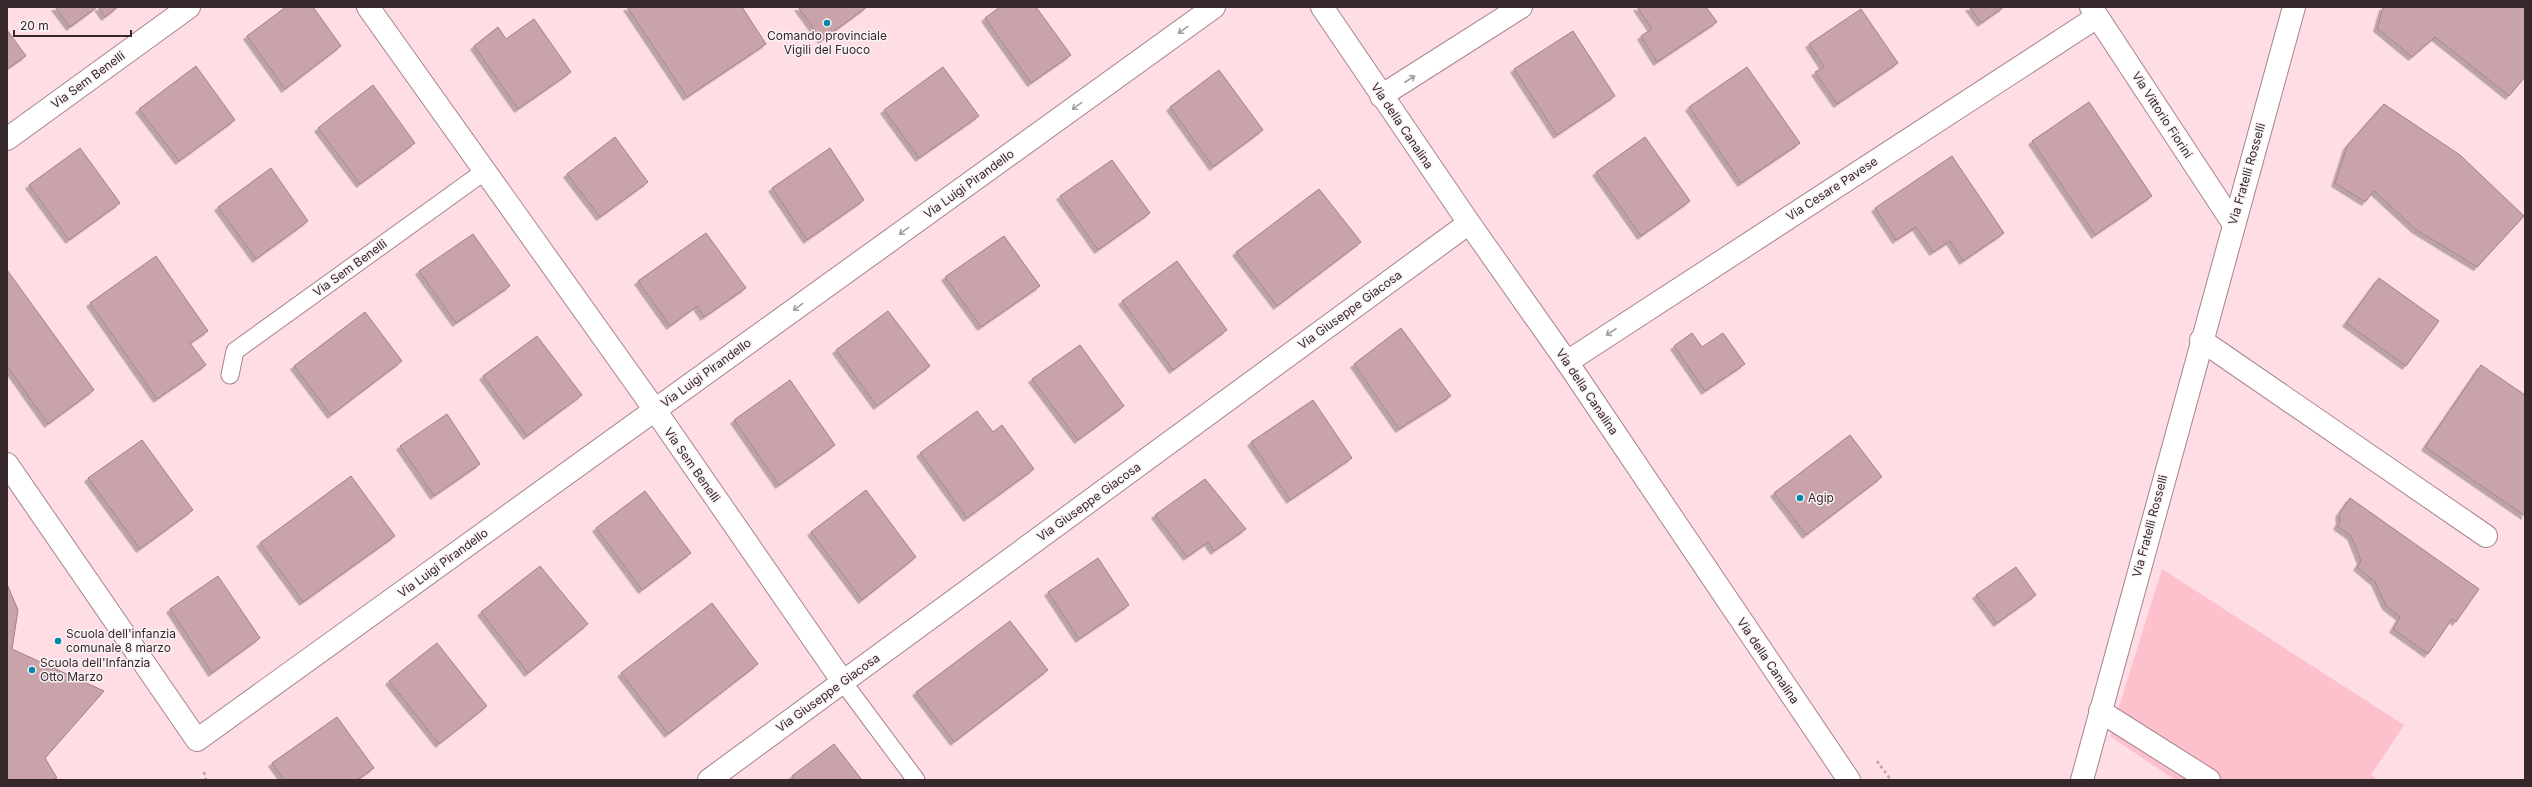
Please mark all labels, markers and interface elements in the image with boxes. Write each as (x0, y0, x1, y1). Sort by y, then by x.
scale bar (14, 12, 131, 38)
text: 20 m (20, 18, 49, 33)
marker: Comando provinciale Vigili del Fuoco (822, 18, 832, 28)
one-way arrow (1177, 26, 1188, 34)
place label: Comando provinciale Vigili del Fuoco (767, 28, 887, 57)
street label: Via Sem Benelli (48, 48, 128, 111)
street label: Via Vittorio Fiorini (2129, 69, 2196, 161)
one-way arrow (1404, 74, 1415, 83)
street label: Via della Canalina (1368, 80, 1437, 172)
one-way arrow (1072, 102, 1083, 110)
street label: Via Fratelli Rosselli (2225, 121, 2268, 227)
street label: Via Luigi Pirandello (921, 146, 1017, 221)
street label: Via Cesare Pavese (1783, 153, 1880, 224)
one-way arrow (898, 227, 909, 235)
street label: Via Sem Benelli (310, 236, 390, 299)
street label: Via Giuseppe Giacosa (1295, 267, 1404, 352)
one-way arrow (793, 303, 804, 311)
one-way arrow (1606, 328, 1617, 336)
street label: Via Luigi Pirandello (658, 335, 754, 410)
street label: Via della Canalina (1553, 346, 1622, 438)
street label: Via Sem Benelli (661, 425, 724, 505)
street label: Via Giuseppe Giacosa (1034, 459, 1143, 544)
street label: Via Fratelli Rosselli (2129, 473, 2170, 579)
place label: Agip (1808, 490, 1834, 505)
marker: Agip (1795, 493, 1805, 503)
street label: Via Luigi Pirandello (395, 525, 491, 600)
street label: Via della Canalina (1734, 615, 1803, 707)
place label: Scuola dell'infanzia comunale 8 marzo (66, 626, 176, 655)
marker: Scuola dell'infanzia comunale 8 marzo (53, 636, 63, 646)
street label: Via Giuseppe Giacosa (773, 650, 882, 735)
place label: Scuola dell'Infanzia Otto Marzo (40, 655, 150, 684)
marker: Scuola dell'Infanzia Otto Marzo (27, 665, 37, 675)

